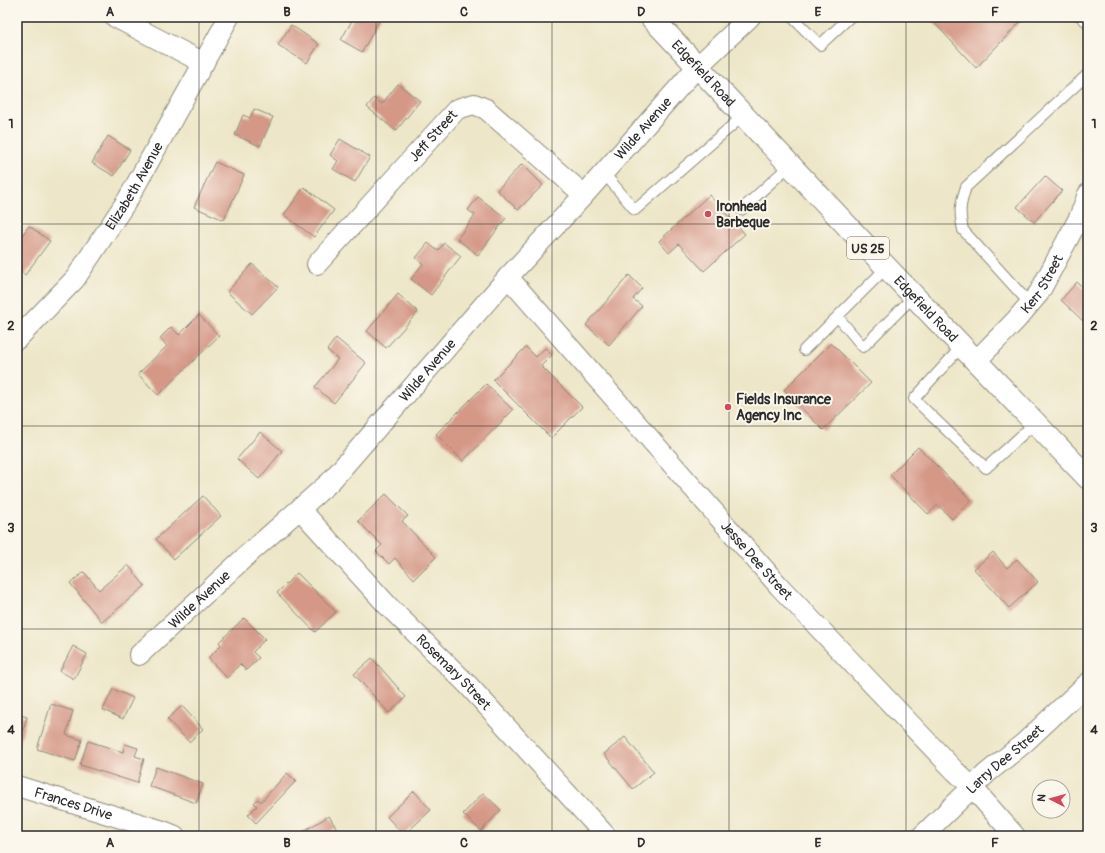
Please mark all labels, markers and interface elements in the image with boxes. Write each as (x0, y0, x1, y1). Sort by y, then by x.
text: A (106, 4, 115, 20)
text: B (283, 4, 291, 20)
text: C (460, 4, 468, 20)
text: D (637, 4, 645, 20)
text: E (815, 4, 822, 20)
text: F (991, 4, 999, 20)
street label: Edgefield Road (668, 37, 739, 110)
street label: Wilde Avenue (611, 94, 675, 163)
street label: Jeff Street (406, 106, 461, 165)
text: 1 (8, 116, 14, 132)
text: 1 (1091, 116, 1097, 132)
street label: Elizabeth Avenue (102, 139, 167, 233)
place label: Ironhead Barbeque (716, 198, 771, 231)
marker: Ironhead Barbeque (703, 209, 713, 219)
road number: US 25 (847, 237, 889, 259)
street label: Kerr Street (1017, 251, 1067, 317)
street label: Edgefield Road (890, 272, 961, 346)
text: 2 (7, 318, 15, 334)
text: 2 (1090, 318, 1098, 334)
street label: Wilde Avenue (396, 335, 460, 405)
place label: Fields Insurance Agency Inc (736, 391, 832, 424)
marker: Fields Insurance Agency Inc (723, 402, 733, 412)
street label: Jesse Dee Street (717, 518, 796, 604)
text: 3 (7, 520, 15, 536)
text: 3 (1090, 520, 1098, 536)
street label: Wilde Avenue (165, 567, 234, 632)
street label: Rosemary Street (412, 631, 495, 714)
street label: Larry Dee Street (963, 721, 1047, 798)
text: 4 (7, 722, 15, 738)
text: 4 (1090, 722, 1098, 738)
north arrow (1031, 779, 1071, 819)
street label: Frances Drive (32, 784, 114, 824)
text: N (1035, 793, 1048, 802)
text: A (106, 835, 115, 851)
text: B (283, 835, 291, 851)
text: C (460, 835, 468, 851)
text: D (637, 835, 645, 851)
text: E (815, 835, 822, 851)
text: F (991, 835, 999, 851)

